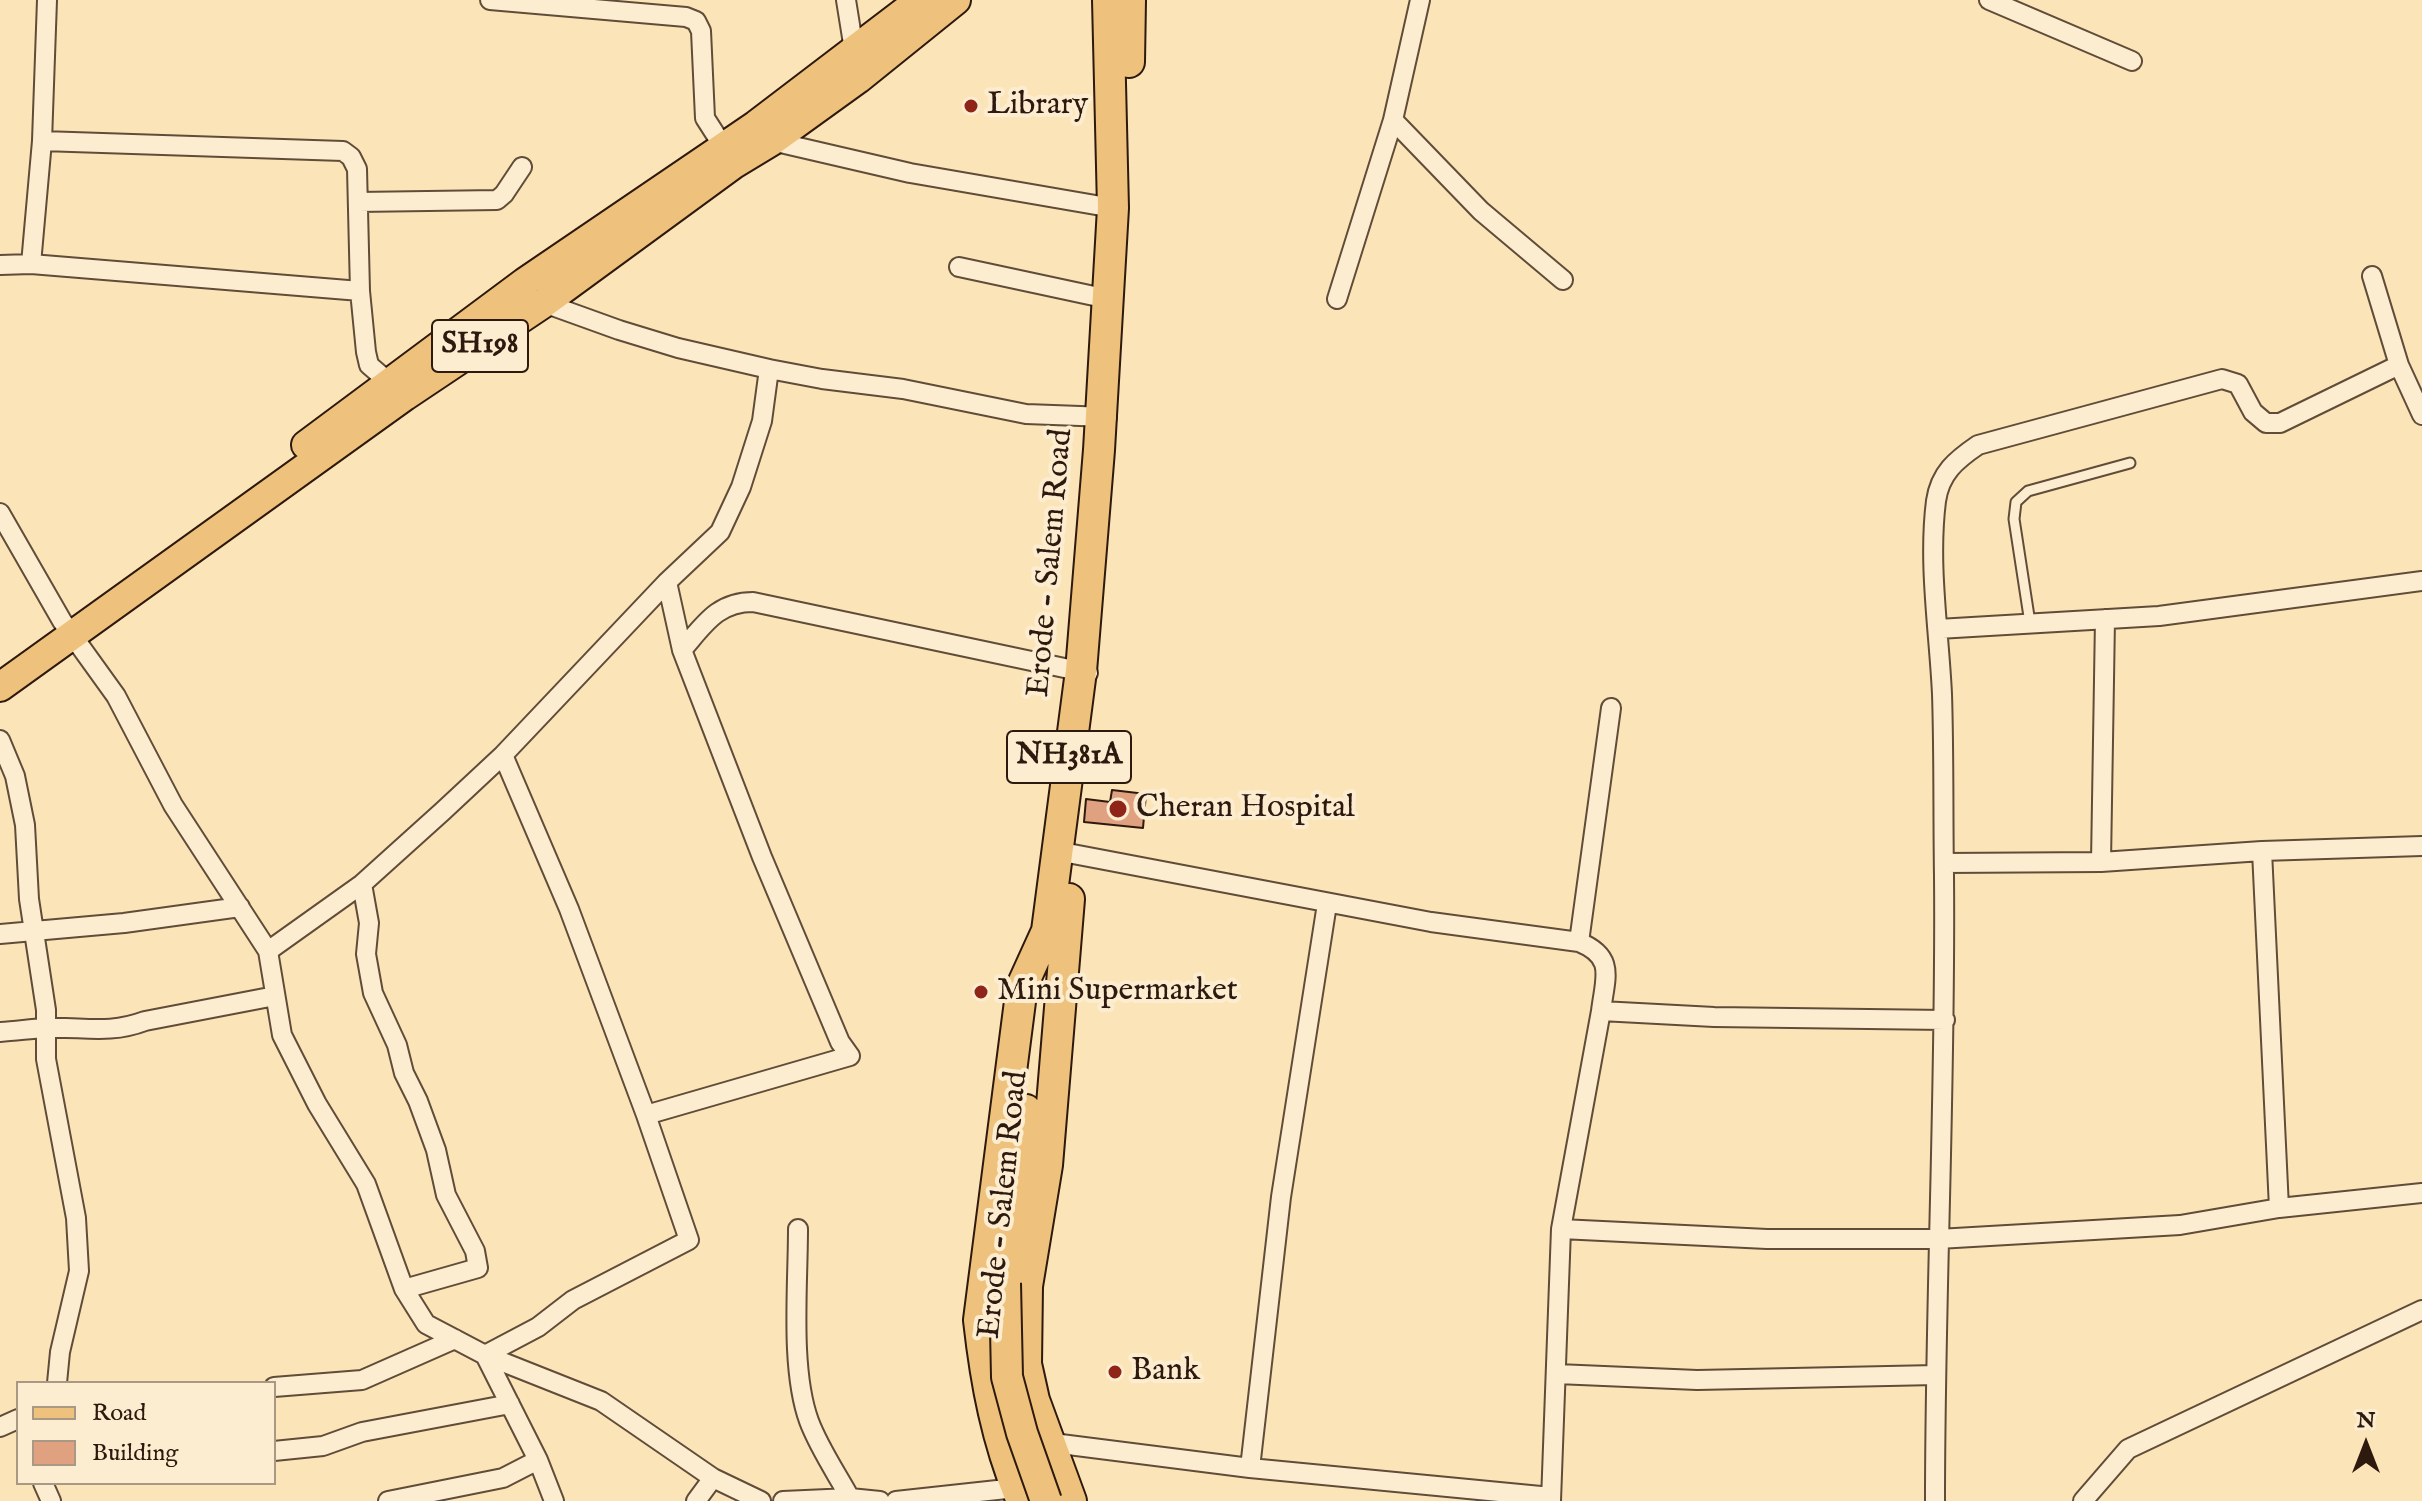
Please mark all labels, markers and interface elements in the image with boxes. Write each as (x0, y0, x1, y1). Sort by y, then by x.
place label: Library (987, 87, 1088, 125)
marker: Library (962, 97, 980, 115)
road number: SH198 (432, 320, 528, 372)
street label: Erode - Salem Road (1021, 427, 1083, 699)
road number: NH381A (1007, 731, 1131, 783)
place label: Cheran Hospital (1136, 790, 1355, 828)
marker: Cheran Hospital (1107, 798, 1129, 820)
place label: Mini Supermarket (997, 973, 1238, 1011)
marker: Mini Supermarket (972, 983, 990, 1001)
street label: Erode - Salem Road (972, 1069, 1038, 1341)
place label: Bank (1131, 1353, 1200, 1391)
marker: Bank (1106, 1363, 1124, 1381)
legend (16, 1381, 276, 1485)
text: Road (92, 1398, 146, 1429)
north arrow (2326, 1405, 2406, 1485)
text: N (2356, 1407, 2376, 1435)
text: Building (92, 1438, 178, 1469)

